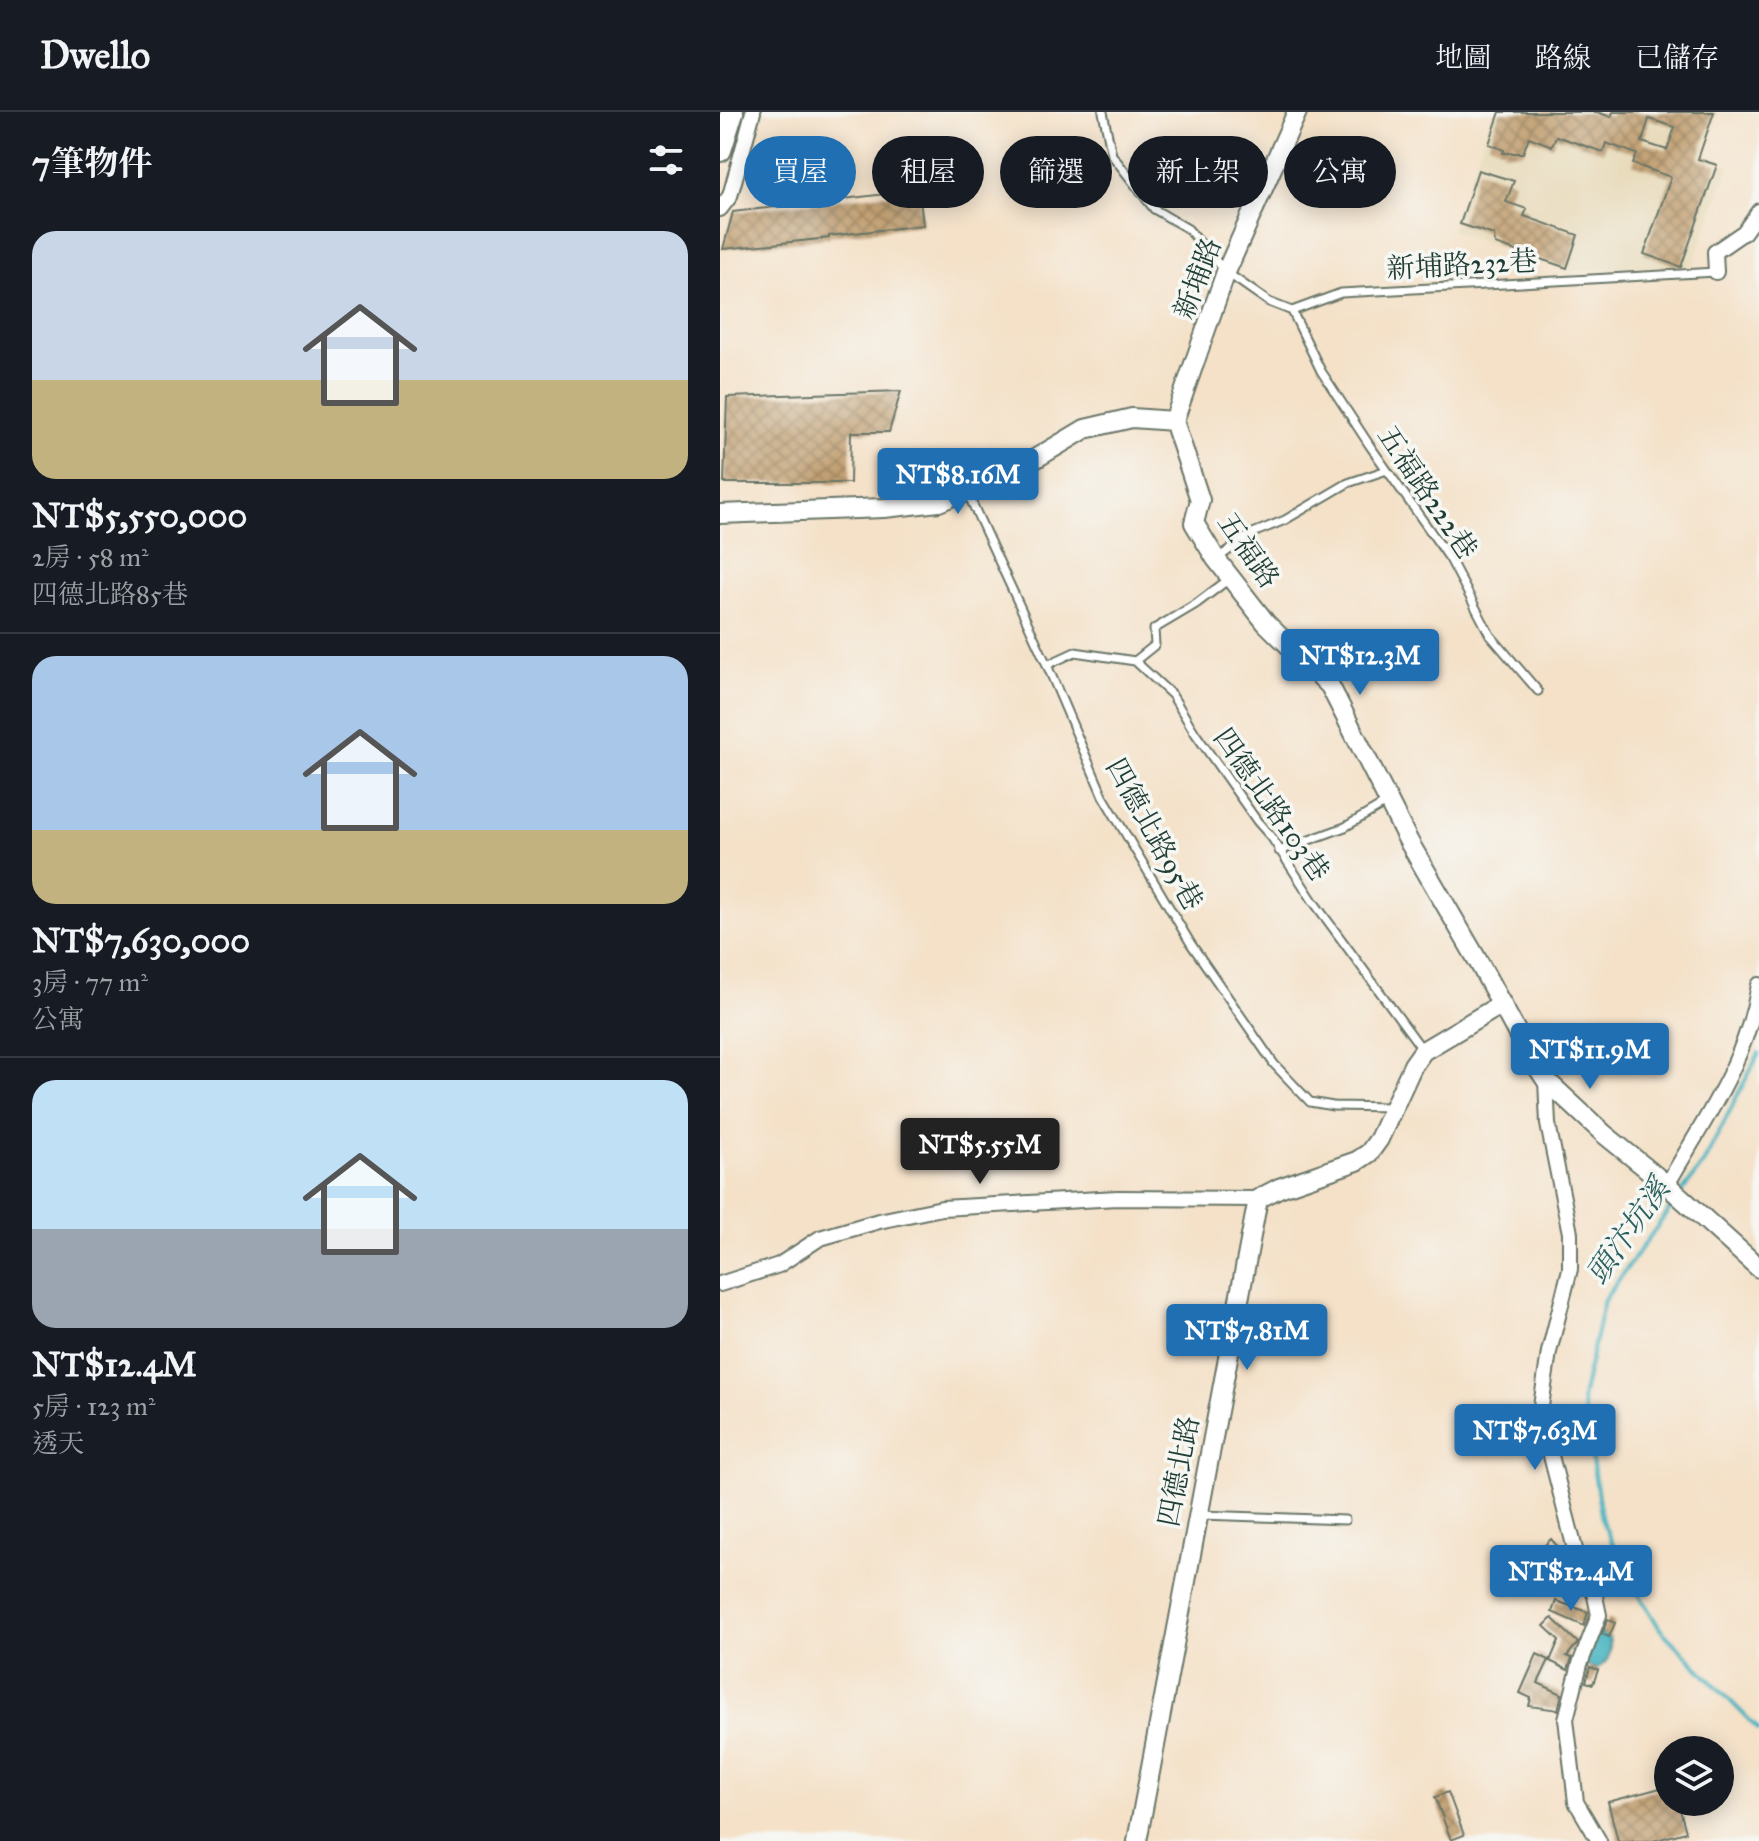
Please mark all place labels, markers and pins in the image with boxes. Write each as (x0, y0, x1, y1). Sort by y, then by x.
pin: NT$8.16M (875, 448, 1041, 516)
pin: NT$12.3M (1277, 629, 1443, 697)
pin: NT$11.9M (1507, 1023, 1673, 1091)
pin: NT$5.55M (897, 1118, 1063, 1186)
pin: NT$7.81M (1164, 1304, 1330, 1372)
pin: NT$7.63M (1452, 1404, 1618, 1472)
pin: NT$12.4M (1488, 1545, 1654, 1613)

